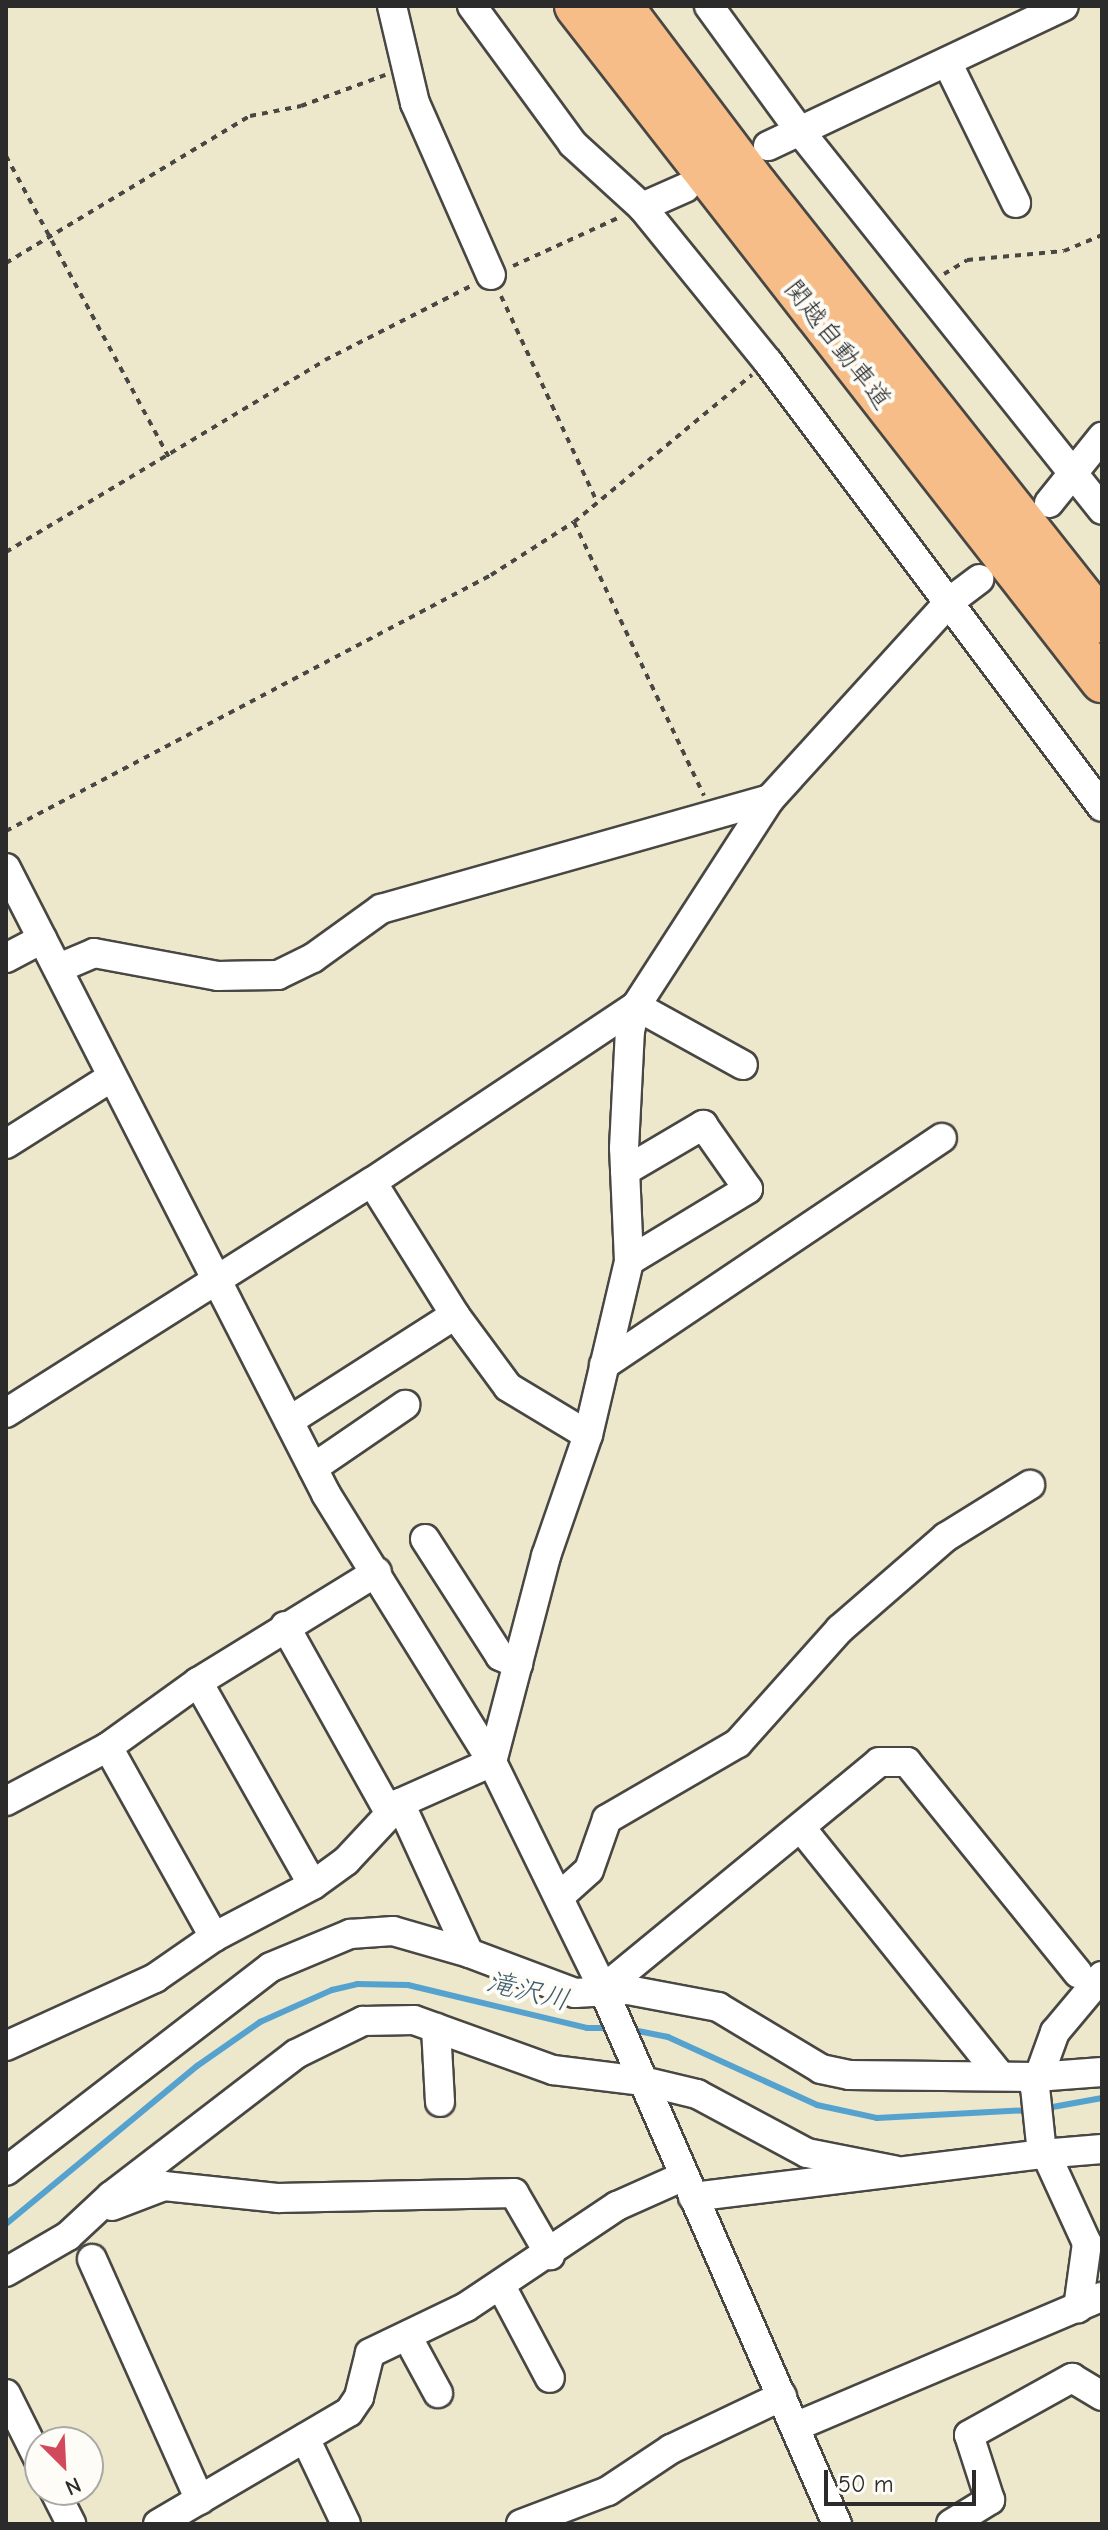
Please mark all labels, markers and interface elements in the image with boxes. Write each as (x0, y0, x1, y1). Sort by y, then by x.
street label: 関越自動車道 (777, 274, 897, 416)
water label: 滝沢川 (483, 1965, 573, 2017)
north arrow (24, 2426, 104, 2506)
scale bar (828, 2454, 980, 2504)
text: 50 m (838, 2470, 894, 2498)
text: N (61, 2471, 85, 2501)

